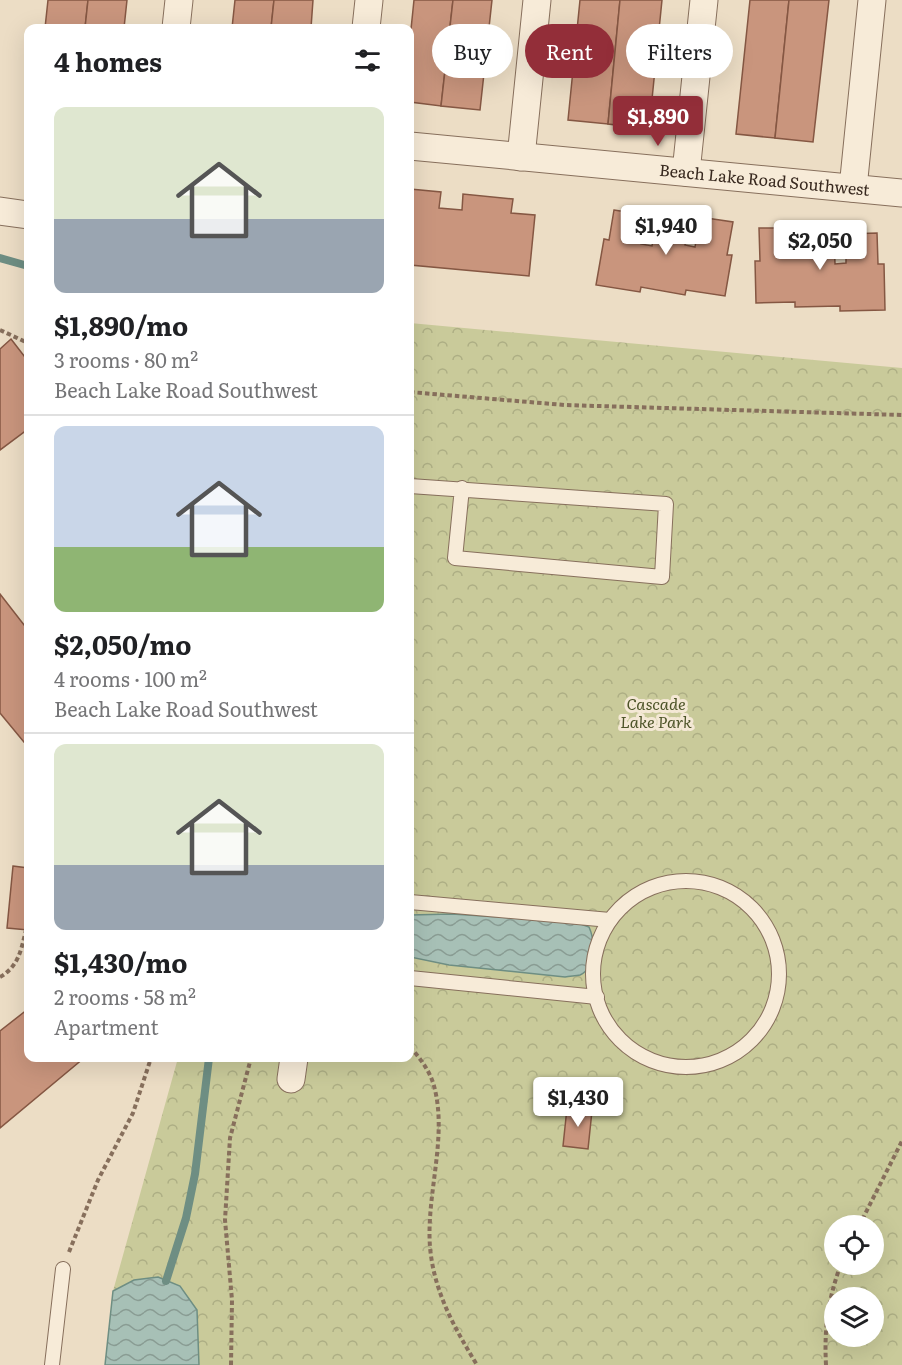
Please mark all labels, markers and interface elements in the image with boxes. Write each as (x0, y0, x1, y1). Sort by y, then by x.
chip: Buy (432, 24, 513, 78)
chip: Rent (525, 24, 614, 78)
chip: Filters (626, 24, 733, 78)
text: 4 homes (54, 41, 162, 80)
icon: filters (351, 44, 384, 77)
pin: $1,890 (609, 96, 707, 147)
text: $1,890 (627, 100, 689, 130)
icon: home (165, 146, 273, 254)
street label: Beach Lake Road Southwest (658, 157, 871, 201)
pin: $1,940 (617, 205, 715, 256)
text: $1,940 (635, 209, 697, 239)
pin: $2,050 (771, 220, 869, 271)
text: $2,050 (788, 224, 852, 254)
text: $1,890/mo (54, 305, 188, 344)
text: 3 rooms · 80 m² (54, 344, 198, 374)
text: Beach Lake Road Southwest (54, 374, 318, 404)
icon: home (165, 465, 273, 573)
text: $2,050/mo (54, 624, 191, 663)
text: 4 rooms · 100 m² (54, 663, 207, 693)
park label: Cascade Lake Park (620, 691, 692, 733)
text: Beach Lake Road Southwest (54, 693, 318, 723)
icon: home (165, 783, 273, 891)
text: $1,430/mo (54, 942, 188, 981)
text: 2 rooms · 58 m² (54, 981, 196, 1011)
text: Apartment (54, 1011, 159, 1041)
pin: $1,430 (529, 1077, 627, 1128)
text: $1,430 (547, 1081, 609, 1111)
map controls (824, 1215, 884, 1347)
button: locate (824, 1215, 884, 1275)
button: layers (824, 1287, 884, 1347)

